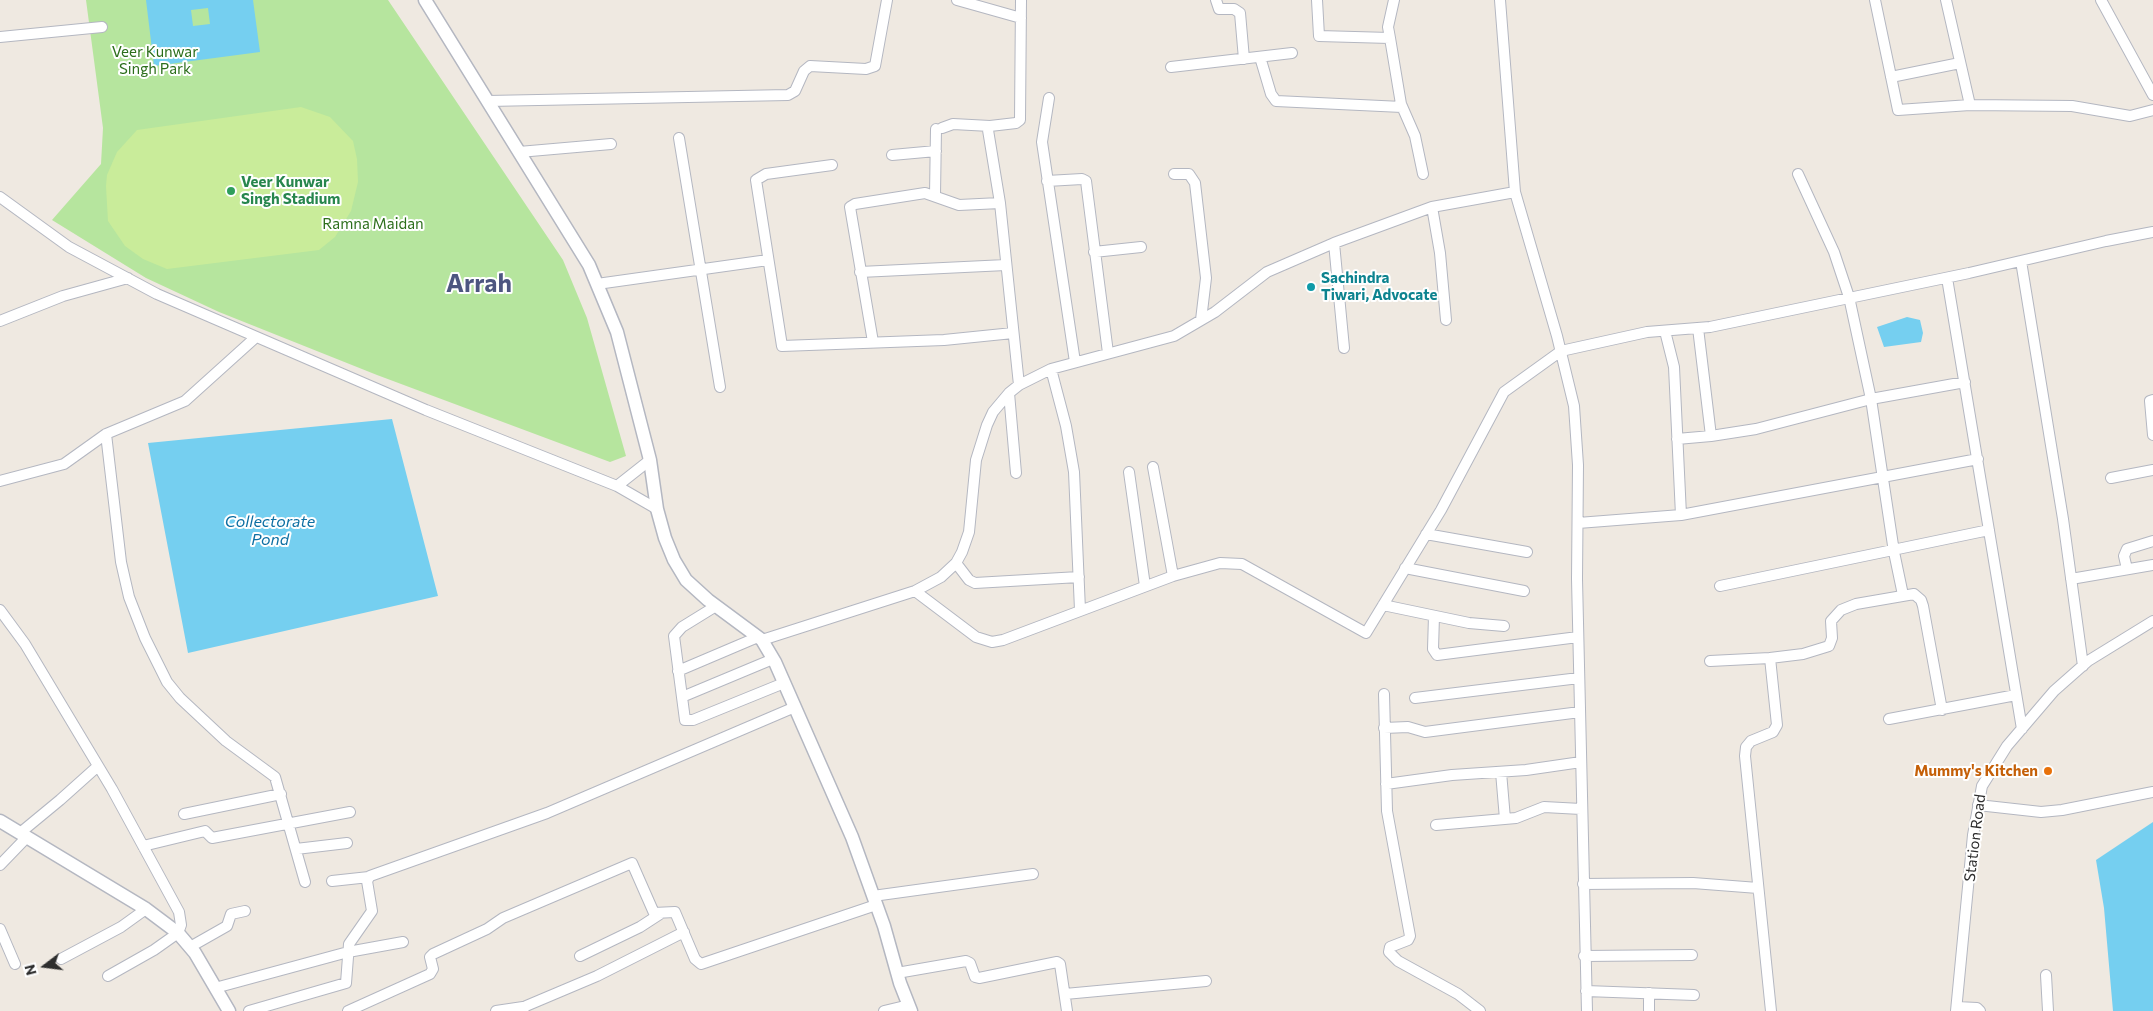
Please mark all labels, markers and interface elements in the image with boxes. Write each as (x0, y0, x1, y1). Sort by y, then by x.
park label: Veer Kunwar Singh Park (112, 43, 198, 78)
place label: Veer Kunwar Singh Stadium (241, 173, 340, 208)
marker: Veer Kunwar Singh Stadium (225, 185, 237, 197)
park label: Ramna Maidan (322, 215, 424, 233)
district label: Arrah (446, 269, 512, 299)
place label: Sachindra Tiwari, Advocate (1321, 269, 1437, 304)
marker: Sachindra Tiwari, Advocate (1305, 281, 1317, 293)
water label: Collectorate Pond (225, 512, 315, 550)
place label: Mummy's Kitchen (1914, 762, 2038, 780)
marker: Mummy's Kitchen (2042, 765, 2054, 777)
street label: Station Road (1961, 793, 1989, 883)
north arrow (20, 941, 70, 991)
text: N (20, 963, 40, 977)

